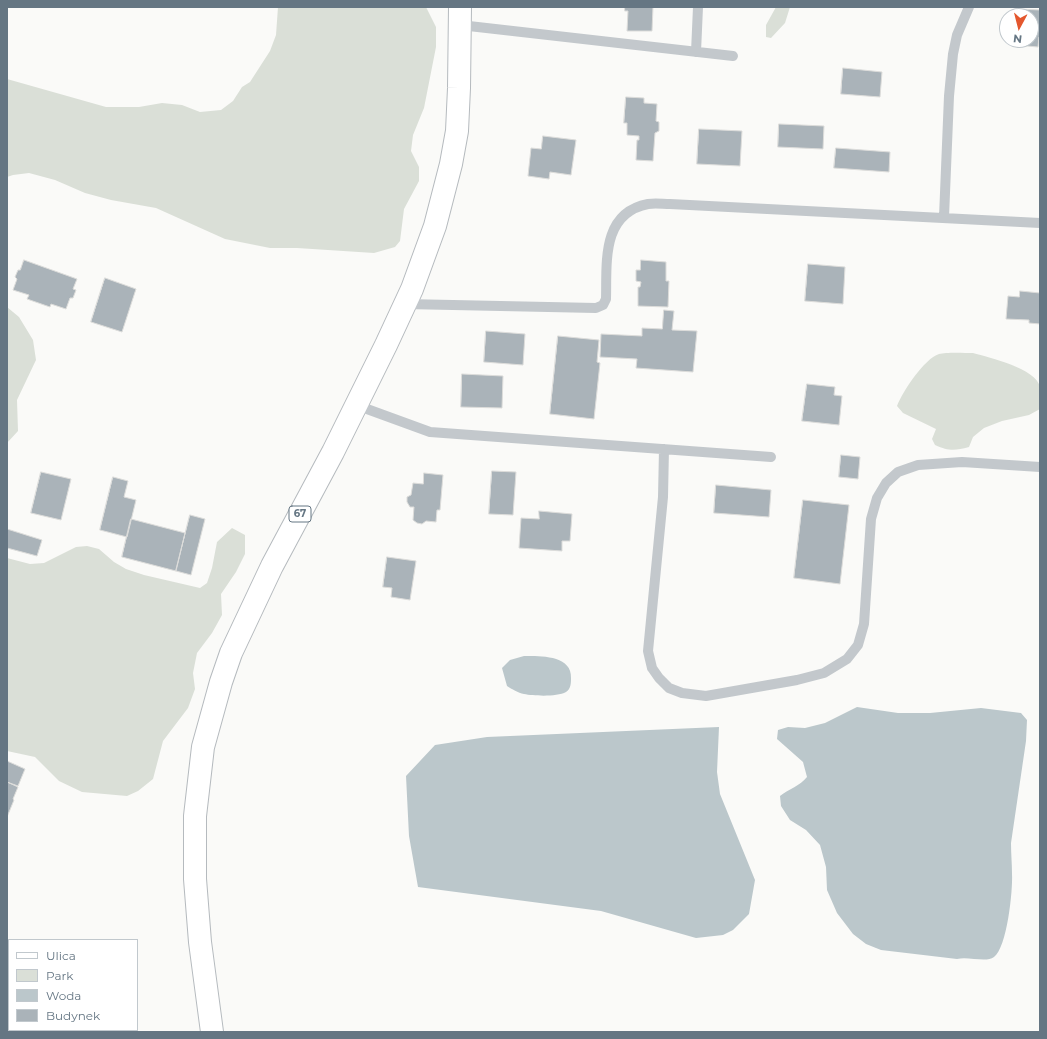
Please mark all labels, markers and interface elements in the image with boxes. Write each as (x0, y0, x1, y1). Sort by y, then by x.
north arrow (999, 8, 1039, 48)
text: N (1012, 31, 1023, 46)
road number: 67 (289, 506, 311, 522)
legend (8, 939, 138, 1031)
text: Ulica (46, 948, 76, 963)
text: Park (46, 968, 73, 983)
text: Woda (46, 988, 81, 1003)
text: Budynek (46, 1008, 100, 1023)

